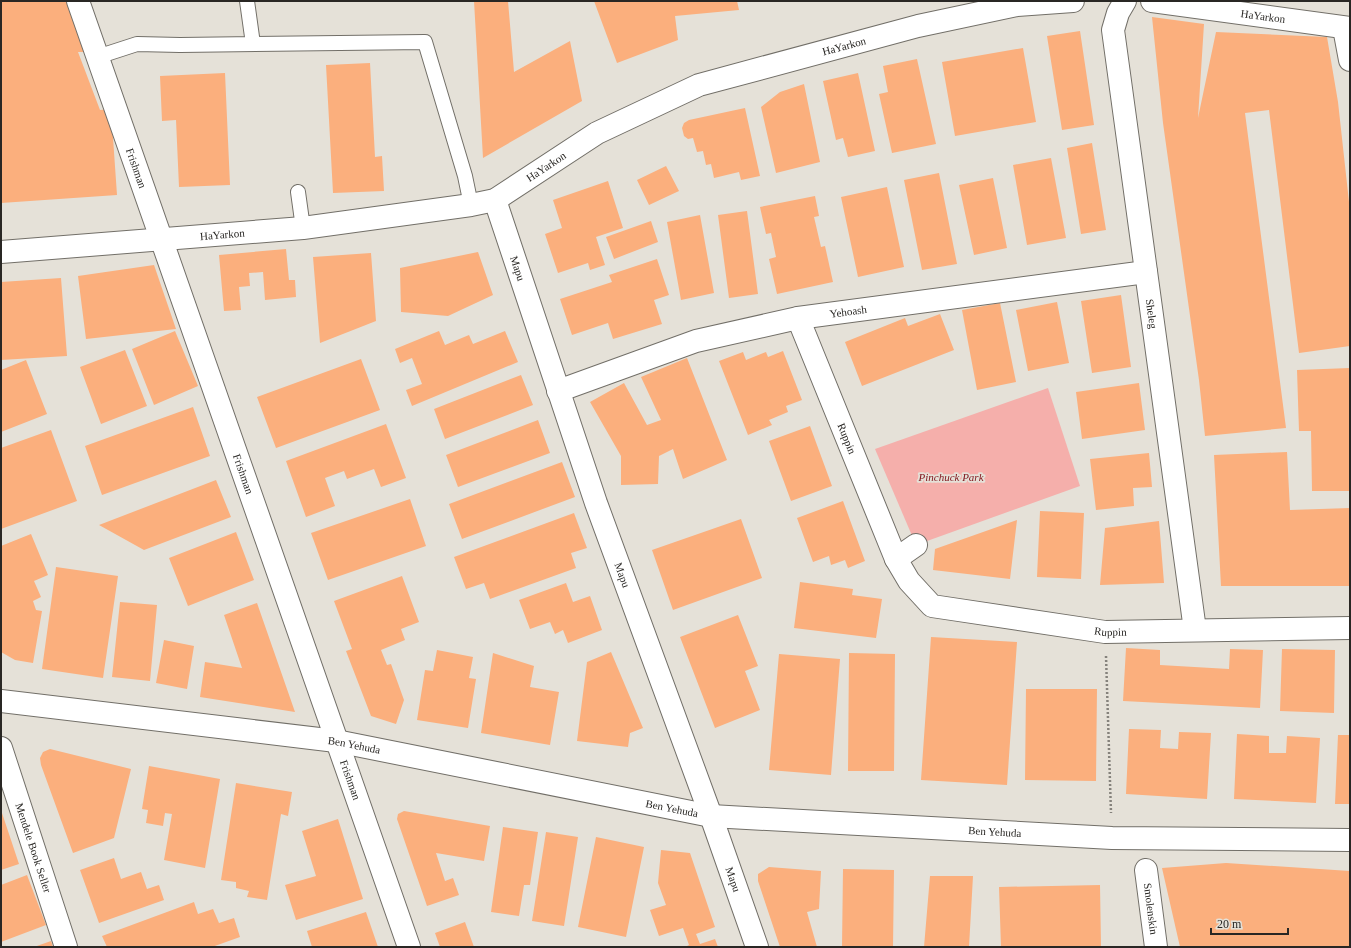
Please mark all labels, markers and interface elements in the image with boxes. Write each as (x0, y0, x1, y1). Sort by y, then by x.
street label: HaYarkon (1240, 7, 1286, 25)
street label: HaYarkon (821, 34, 868, 58)
street label: Frishman (124, 146, 149, 190)
street label: HaYarkon (524, 149, 568, 184)
street label: HaYarkon (200, 227, 246, 242)
street label: Mapu (508, 254, 528, 283)
street label: Sheleg (1144, 298, 1160, 330)
street label: Yehoash (829, 303, 868, 320)
street label: Ruppin (835, 421, 859, 456)
street label: Frishman (231, 452, 256, 496)
park label: Pinchuck Park (917, 471, 985, 483)
street label: Mapu (612, 561, 633, 589)
street label: Ruppin (1093, 624, 1127, 638)
street label: Ben Yehuda (327, 734, 382, 756)
street label: Frishman (338, 758, 363, 802)
street label: Ben Yehuda (645, 797, 699, 819)
street label: Mendele Book Seller (13, 801, 54, 894)
street label: Ben Yehuda (968, 824, 1022, 839)
street label: Mapu (723, 865, 743, 894)
street label: Smolenskin (1142, 882, 1160, 936)
scale bar (1211, 910, 1288, 936)
text: 20 m (1217, 917, 1242, 931)

